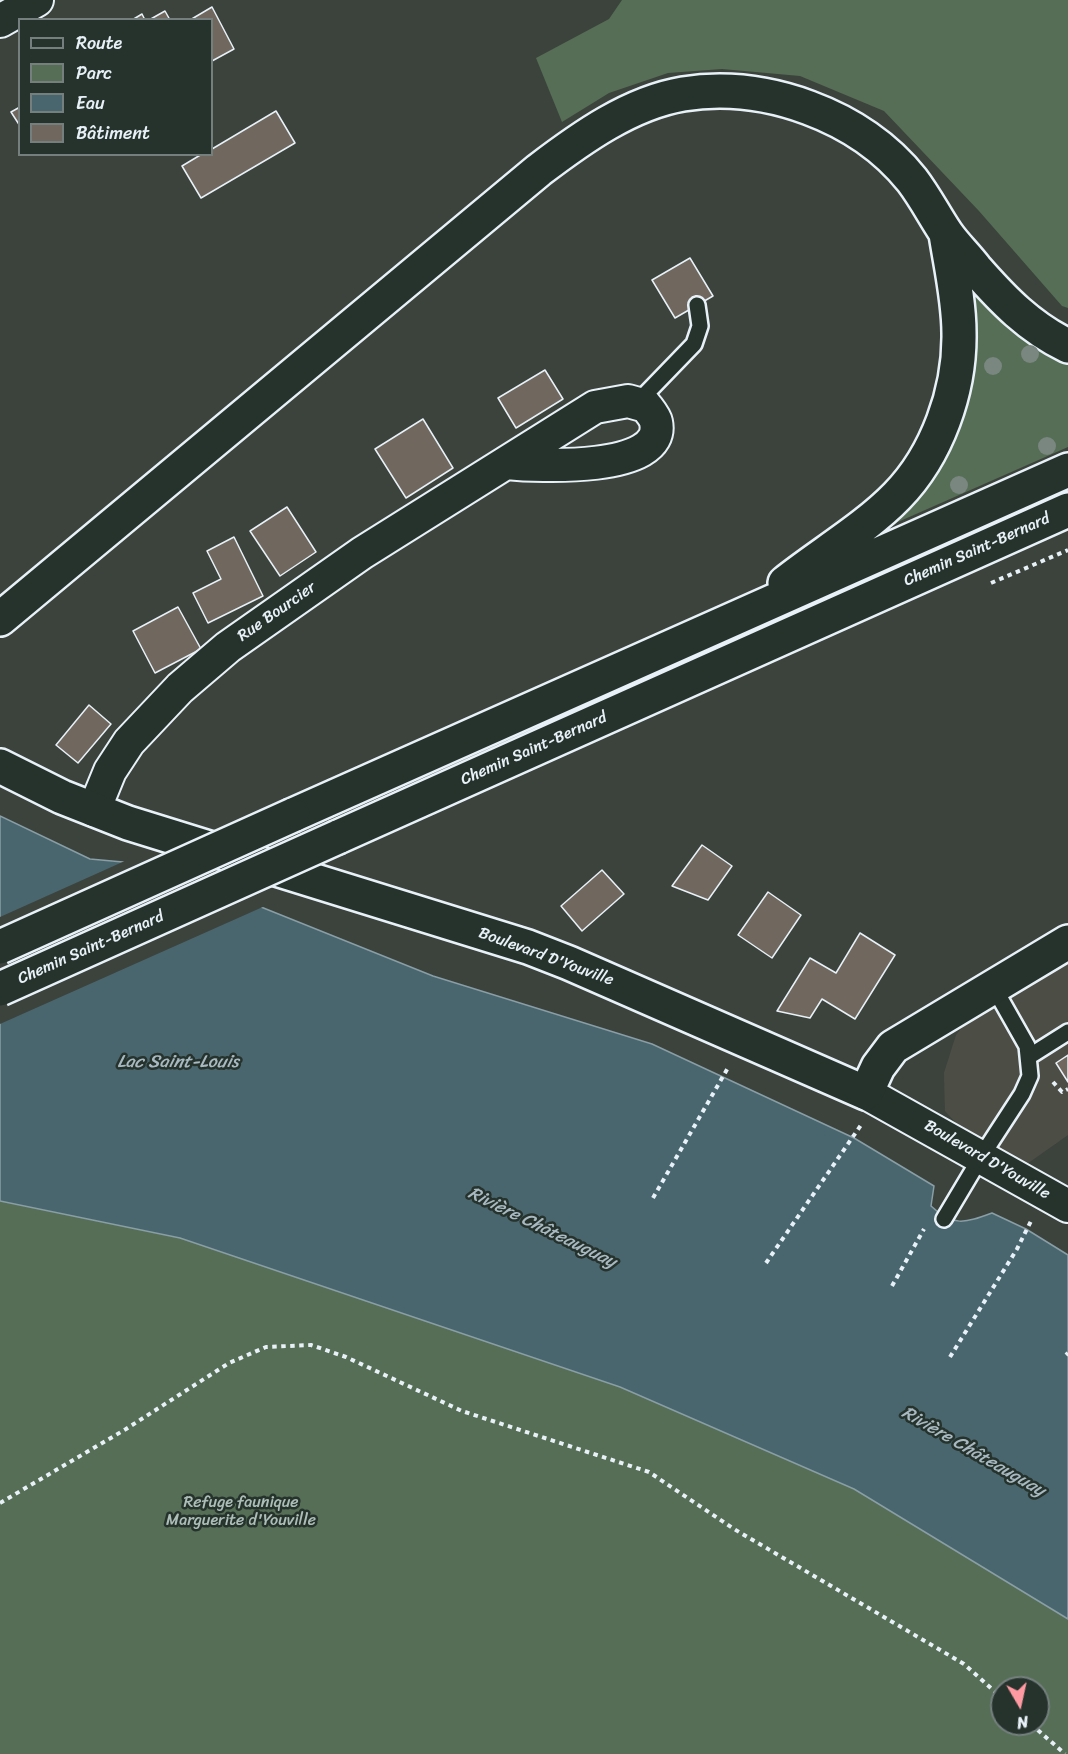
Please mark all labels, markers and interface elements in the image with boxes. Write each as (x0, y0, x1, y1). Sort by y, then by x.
legend (18, 18, 213, 156)
text: Route (76, 27, 122, 59)
text: Parc (76, 57, 112, 89)
text: Eau (76, 87, 105, 119)
text: Bâtiment (76, 117, 150, 149)
street label: Chemin Saint-Bernard (901, 509, 1053, 591)
street label: Rue Bourcier (234, 578, 320, 646)
street label: Chemin Saint-Bernard (458, 708, 610, 790)
street label: Chemin Saint-Bernard (15, 907, 167, 989)
street label: Boulevard D'Youville (476, 924, 616, 990)
water label: Lac Saint-Louis (117, 1051, 239, 1073)
street label: Boulevard D'Youville (921, 1116, 1053, 1204)
water label: Rivière Châteauguay (465, 1183, 619, 1273)
water label: Rivière Châteauguay (898, 1402, 1048, 1502)
park label: Refuge faunique Marguerite d'Youville (166, 1493, 316, 1531)
north arrow (990, 1676, 1050, 1736)
text: N (1015, 1707, 1030, 1737)

